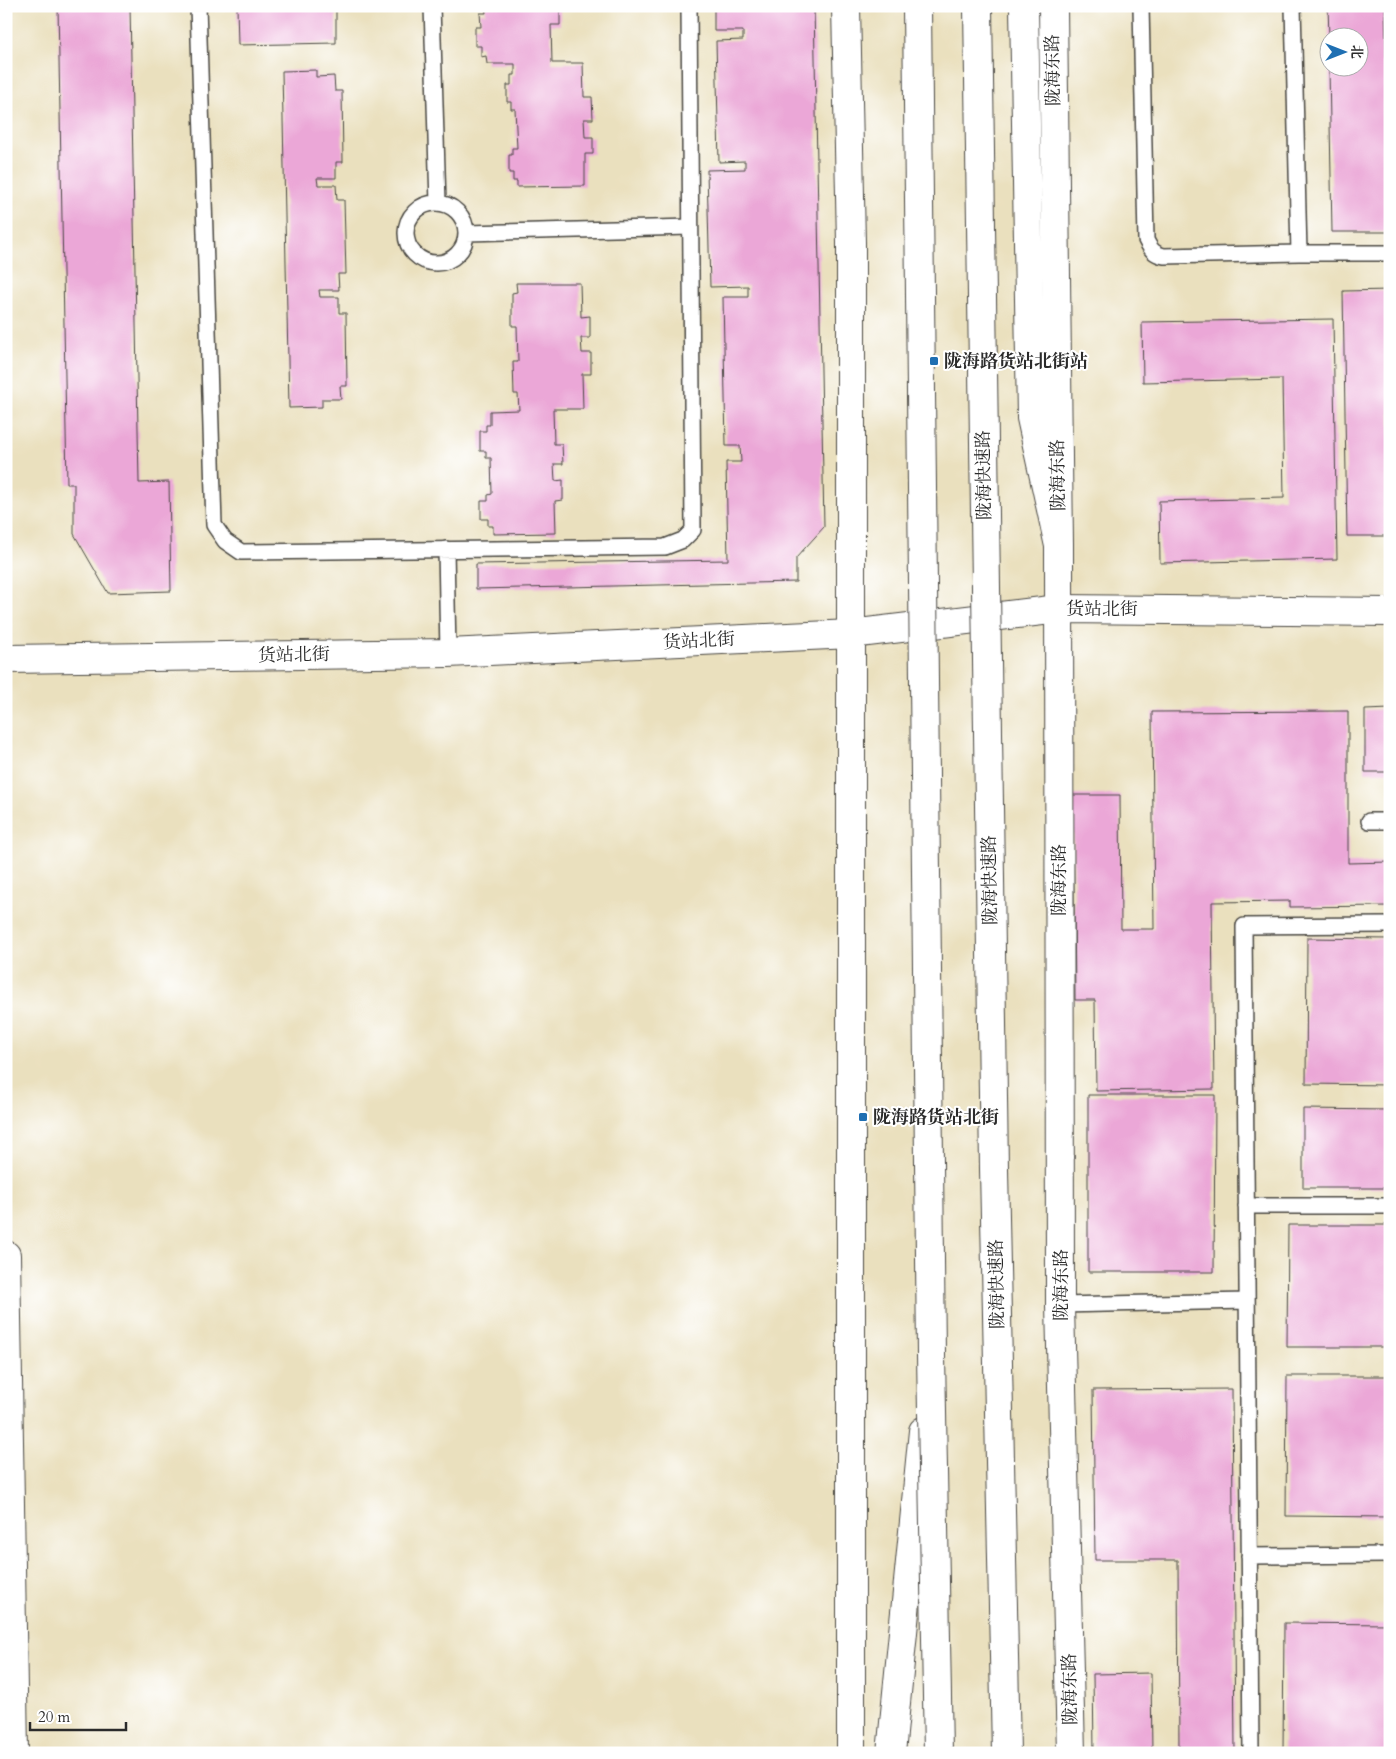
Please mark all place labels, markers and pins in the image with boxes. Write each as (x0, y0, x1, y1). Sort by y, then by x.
place label: 陇海路货站北街站 (944, 349, 1088, 374)
marker: 陇海路货站北街站 (928, 355, 940, 367)
place label: 陇海路货站北街 (873, 1105, 999, 1130)
marker: 陇海路货站北街 (857, 1111, 869, 1123)

